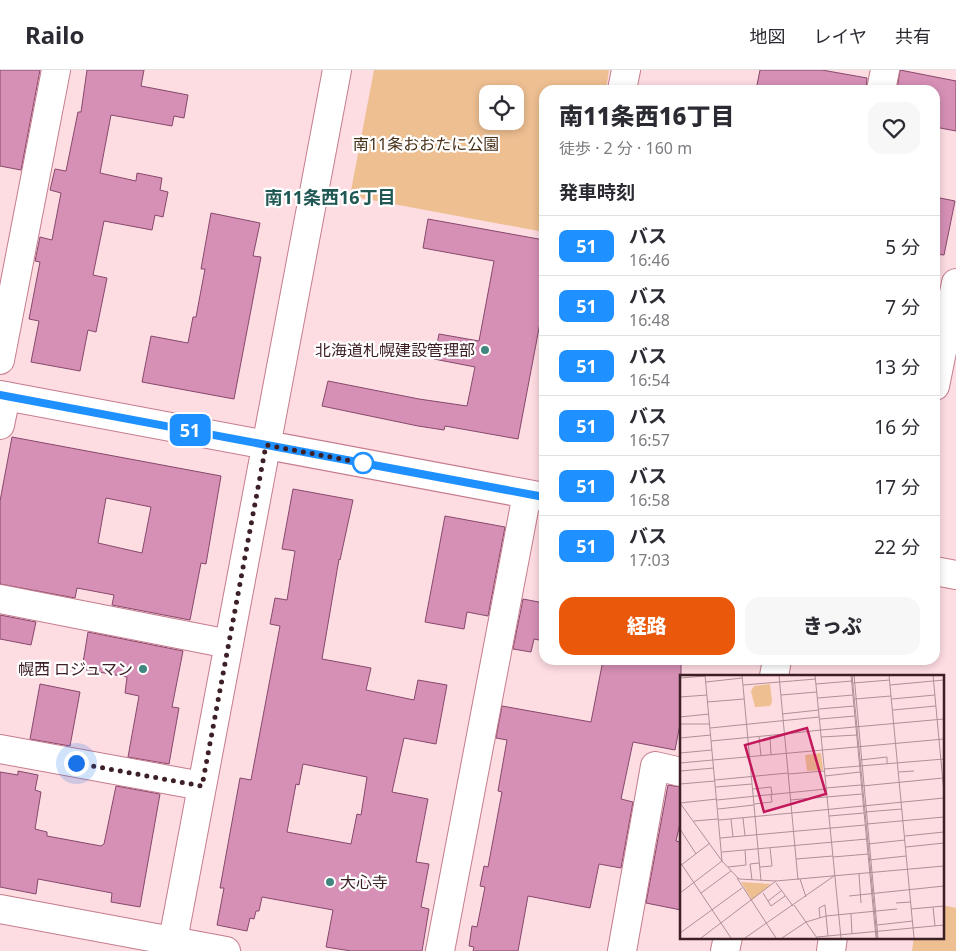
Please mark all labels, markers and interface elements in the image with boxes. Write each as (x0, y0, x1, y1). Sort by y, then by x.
text: Railo (25, 18, 84, 51)
text: 地図 (750, 24, 786, 48)
text: レイヤ (814, 24, 867, 48)
text: 共有 (895, 24, 931, 48)
map controls (479, 85, 524, 130)
button: locate (479, 85, 524, 130)
text: 南11条西16丁目 (559, 99, 735, 132)
button: heart (868, 102, 920, 154)
park label: 南11条おおたに公園 (353, 133, 499, 155)
text: 徒歩 · 2 分 · 160 m (559, 137, 692, 159)
text: 発車時刻 (559, 179, 635, 205)
district label: 南11条西16丁目 (264, 185, 396, 209)
text: バス (629, 223, 667, 249)
text: 51 (576, 234, 597, 258)
text: 5 分 (885, 234, 920, 260)
text: 16:46 (629, 249, 670, 271)
text: バス (629, 283, 667, 309)
text: 51 (576, 294, 597, 318)
text: 7 分 (885, 294, 920, 320)
text: 16:48 (629, 309, 670, 331)
place label: 北海道札幌建設管理部 (315, 339, 475, 361)
text: バス (629, 343, 667, 369)
marker: 北海道札幌建設管理部 (479, 344, 491, 356)
text: 51 (576, 354, 597, 378)
text: 13 分 (874, 354, 920, 380)
text: 16:54 (629, 369, 670, 391)
text: バス (629, 403, 667, 429)
line badge: 51 (168, 414, 212, 446)
text: 51 (576, 414, 597, 438)
text: 16 分 (874, 414, 920, 440)
text: 51 (180, 418, 200, 442)
text: 16:57 (629, 429, 670, 451)
unlabelled marker (352, 452, 374, 474)
text: バス (629, 463, 667, 489)
text: 51 (576, 474, 597, 498)
text: 17 分 (874, 474, 920, 500)
text: 16:58 (629, 489, 670, 511)
text: バス (629, 523, 667, 549)
text: 51 (576, 534, 597, 558)
text: 22 分 (874, 534, 920, 560)
text: 17:03 (629, 549, 670, 571)
button: 経路 (559, 597, 735, 655)
button: きっぷ (745, 597, 920, 655)
place label: 幌西 ロジュマン (18, 658, 133, 680)
marker: 幌西 ロジュマン (137, 663, 149, 675)
inset map (680, 675, 944, 938)
your location (64, 751, 89, 776)
place label: 大心寺 (340, 871, 388, 893)
marker: 大心寺 (324, 876, 336, 888)

